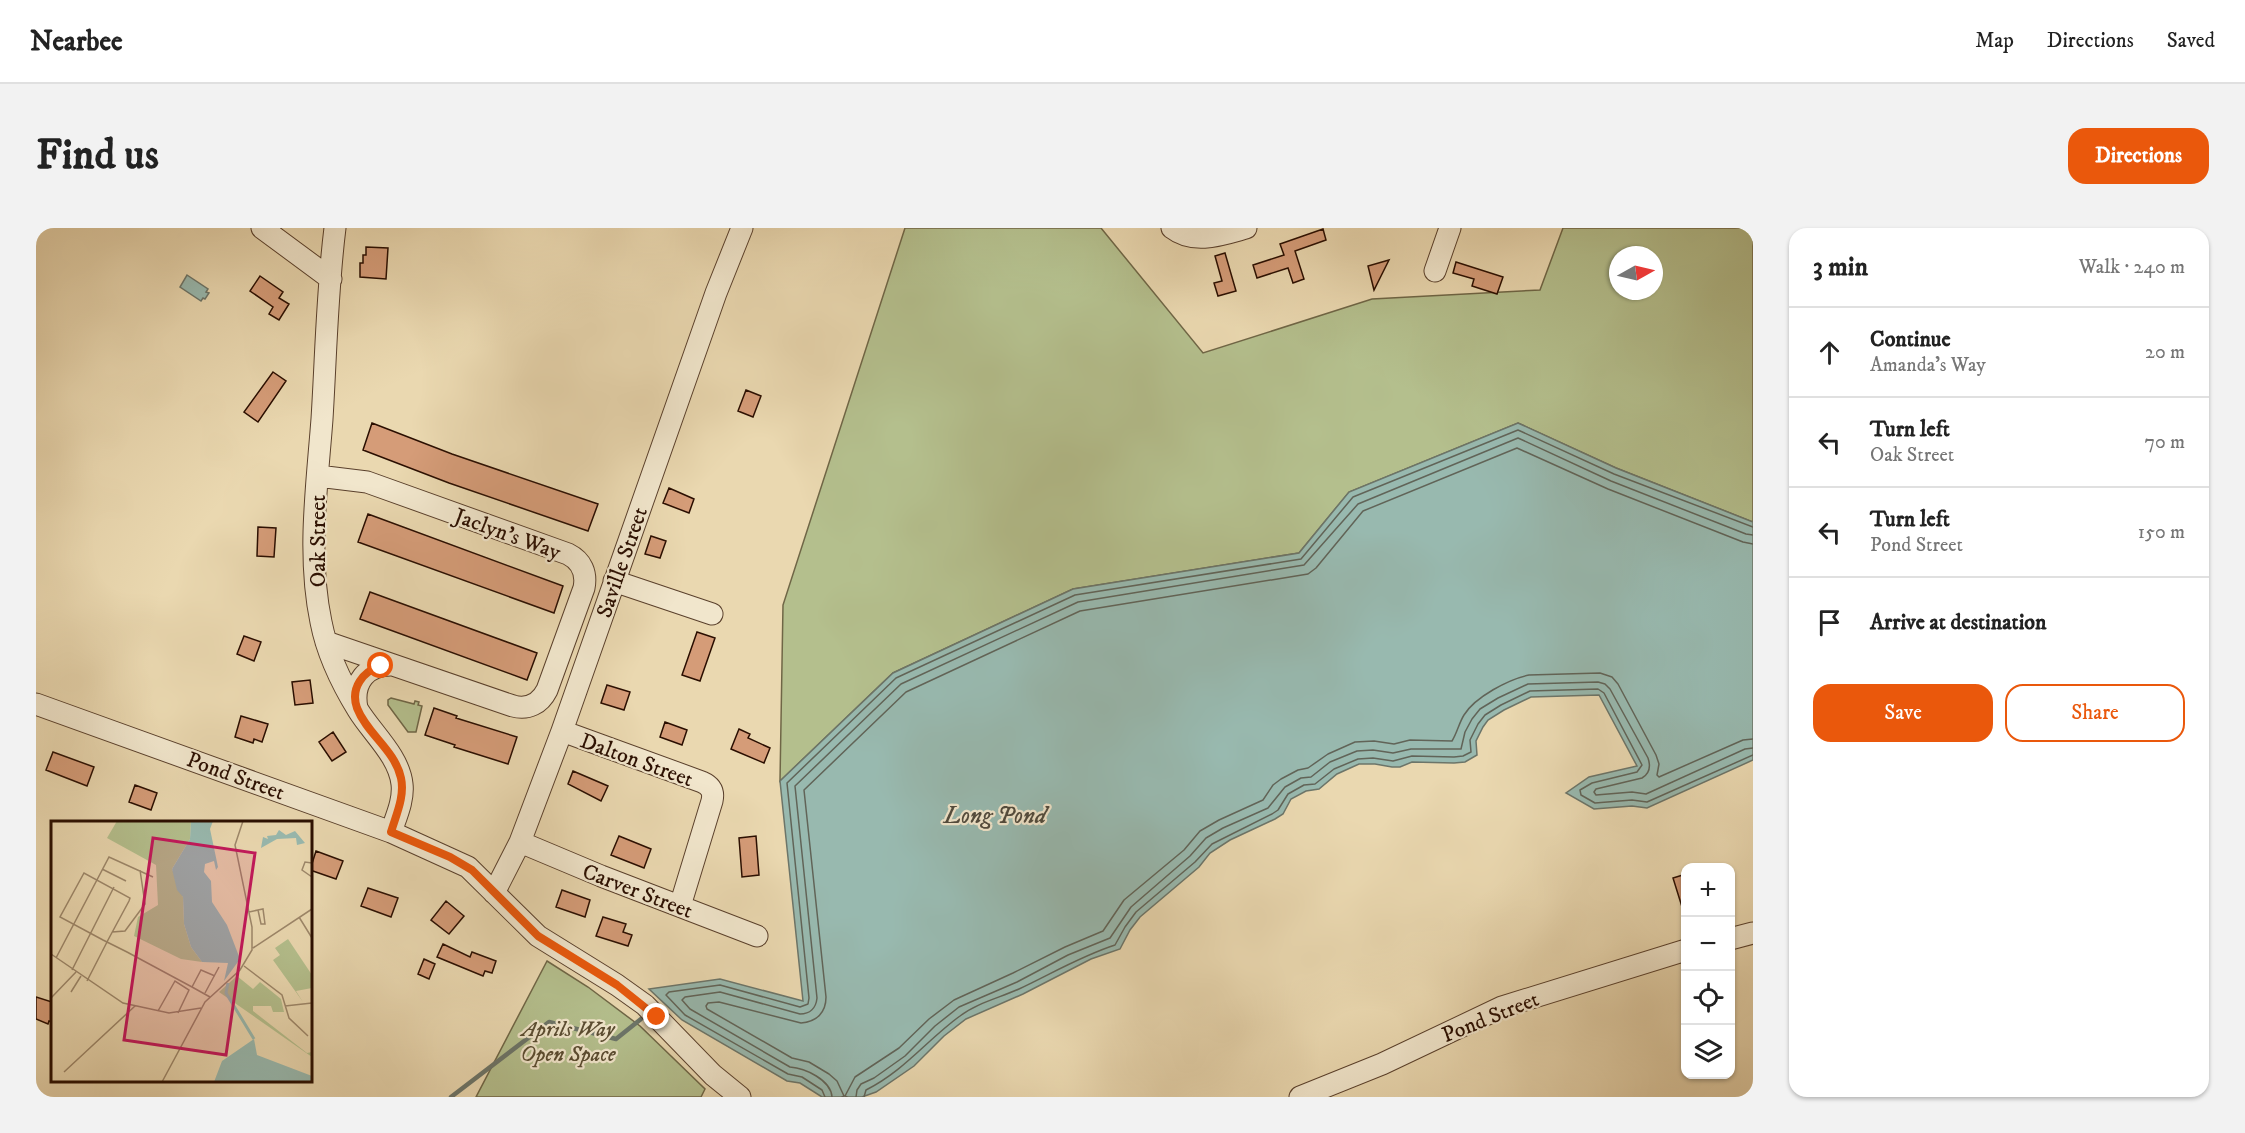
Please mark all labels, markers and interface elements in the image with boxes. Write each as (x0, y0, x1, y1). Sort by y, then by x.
text: Nearbee (30, 24, 123, 59)
text: Map (1975, 28, 2014, 54)
text: Directions (2047, 28, 2134, 54)
text: Saved (2167, 28, 2215, 54)
button: Directions (2068, 128, 2209, 184)
text: Find us (36, 130, 159, 182)
north arrow (1609, 246, 1663, 300)
text: 3 min (1813, 251, 1868, 284)
text: Walk · 240 m (2079, 255, 2185, 280)
text: Continue (1870, 326, 1951, 353)
icon: ahead (1813, 336, 1846, 369)
text: 20 m (2145, 340, 2185, 365)
text: Amanda's Way (1870, 353, 1986, 378)
text: Turn left (1870, 416, 1950, 443)
icon: left (1813, 426, 1846, 459)
text: 70 m (2144, 430, 2185, 455)
text: Oak Street (1870, 443, 1954, 468)
street label: Oak Street (305, 495, 332, 587)
street label: Jaclyn's Way (449, 502, 565, 566)
street label: Saville Street (591, 504, 654, 621)
text: Turn left (1870, 506, 1950, 533)
icon: left (1813, 516, 1846, 549)
text: 150 m (2138, 520, 2185, 545)
text: Pond Street (1870, 533, 1963, 558)
icon: arrive (1813, 606, 1846, 639)
text: Arrive at destination (1870, 609, 2047, 636)
route start (367, 652, 393, 678)
button: Save (1813, 684, 1993, 742)
button: Share (2005, 684, 2185, 742)
street label: Dalton Street (576, 728, 697, 793)
street label: Pond Street (183, 746, 288, 807)
water label: Long Pond (942, 801, 1050, 831)
inset map (51, 821, 312, 1082)
street label: Carver Street (578, 858, 697, 925)
map controls (1681, 863, 1735, 1079)
button: + (1681, 863, 1735, 917)
button: − (1681, 917, 1735, 971)
button: locate (1681, 971, 1735, 1025)
street label: Pond Street (1438, 986, 1543, 1049)
route end (643, 1003, 669, 1029)
park label: Aprils Way Open Space (519, 1016, 616, 1068)
button: layers (1681, 1025, 1735, 1079)

